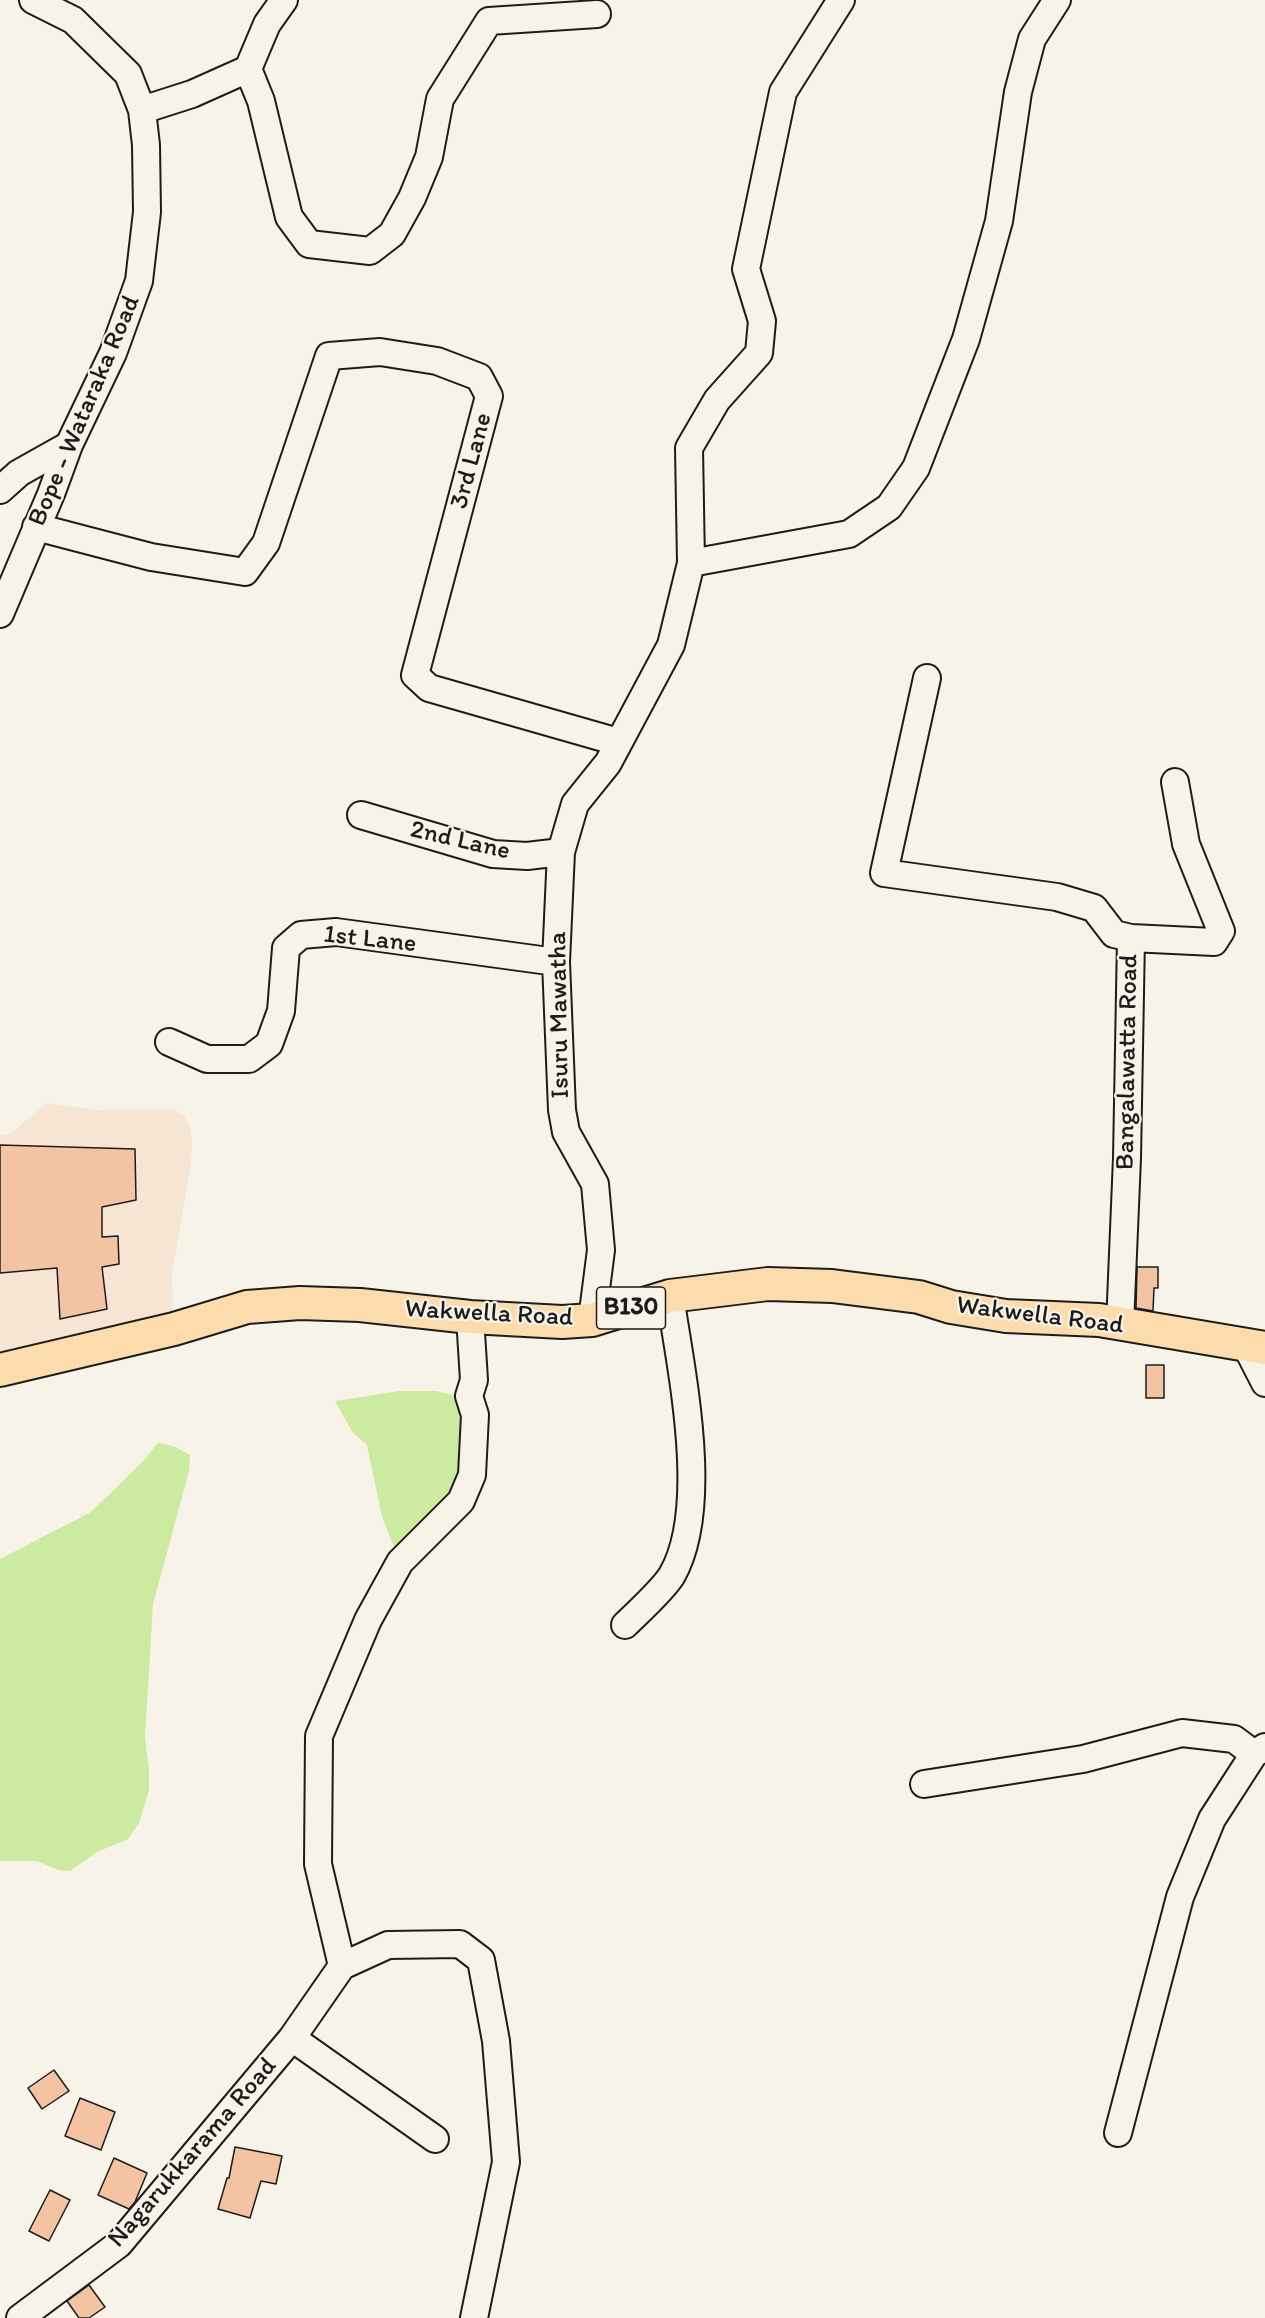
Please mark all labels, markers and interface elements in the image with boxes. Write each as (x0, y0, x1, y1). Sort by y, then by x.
street label: Bope - Wataraka Road (22, 291, 148, 531)
street label: 3rd Lane (444, 410, 500, 512)
street label: 2nd Lane (407, 814, 513, 868)
street label: 1st Lane (322, 920, 418, 960)
street label: Isuru Mawatha (543, 931, 577, 1099)
street label: Bangalawatta Road (1111, 954, 1145, 1170)
road number: B130 (596, 1287, 666, 1329)
street label: Wakwella Road (955, 1290, 1125, 1342)
street label: Wakwella Road (404, 1294, 574, 1334)
street label: Nagarukkarama Road (102, 2052, 284, 2254)

